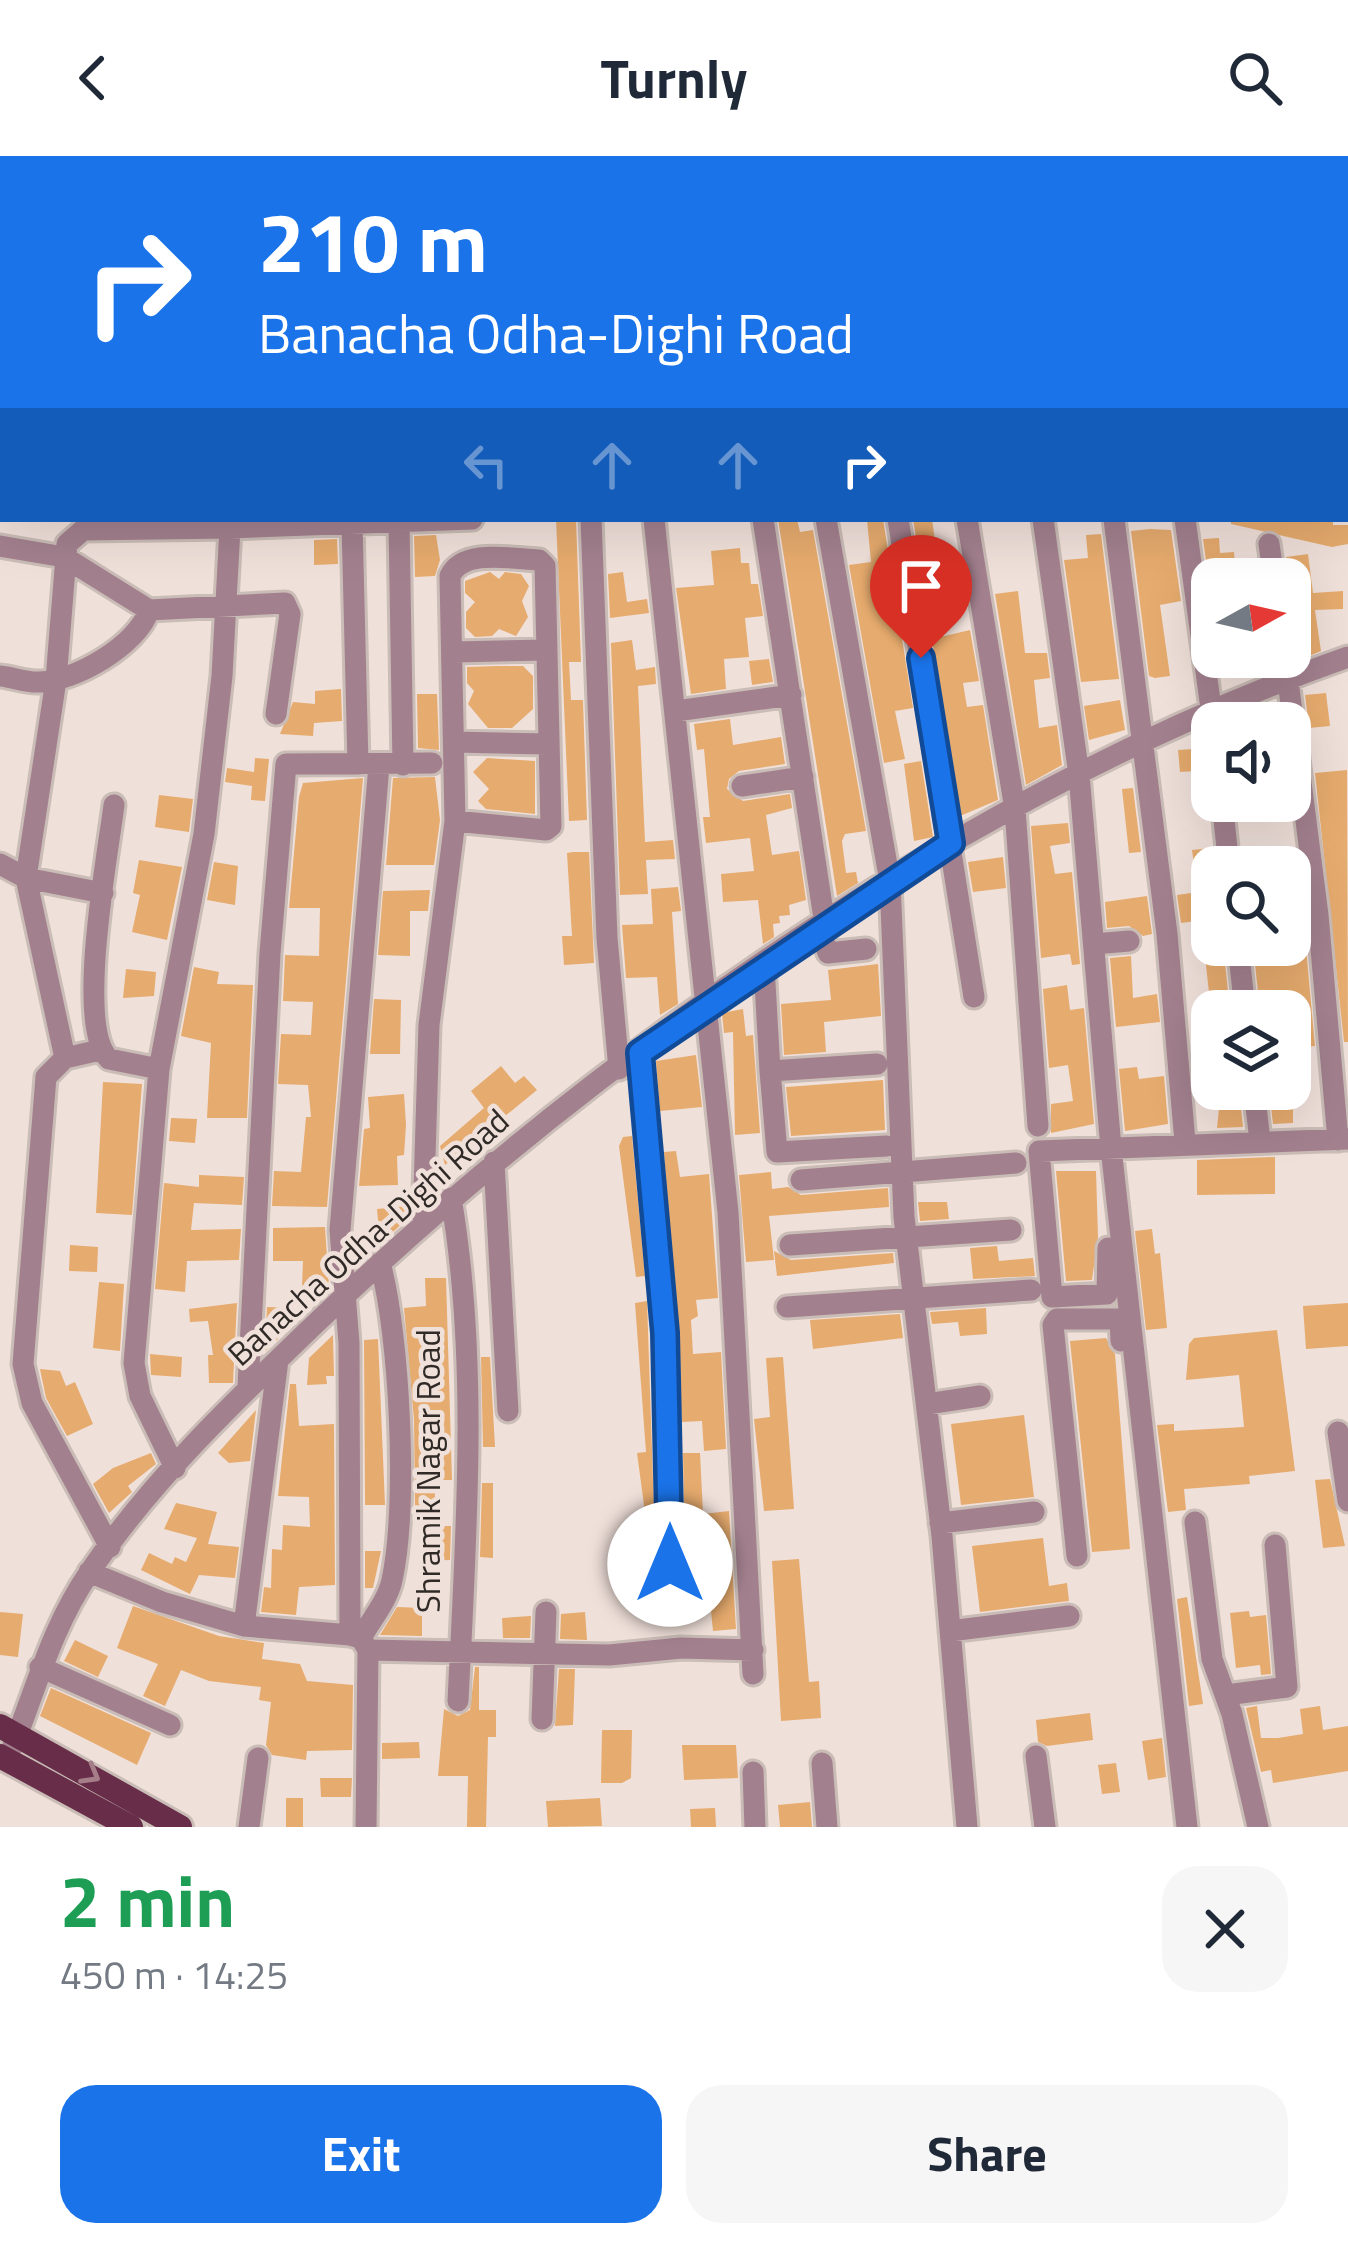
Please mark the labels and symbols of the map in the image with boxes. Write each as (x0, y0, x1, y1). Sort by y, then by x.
pin (870, 535, 972, 658)
north arrow (1191, 558, 1311, 678)
street label: Banacha Odha-Dighi Road (216, 1097, 520, 1377)
street label: Shramik Nagar Road (403, 1329, 453, 1613)
position arrow (607, 1501, 733, 1627)
one-way arrow (78, 1761, 100, 1784)

